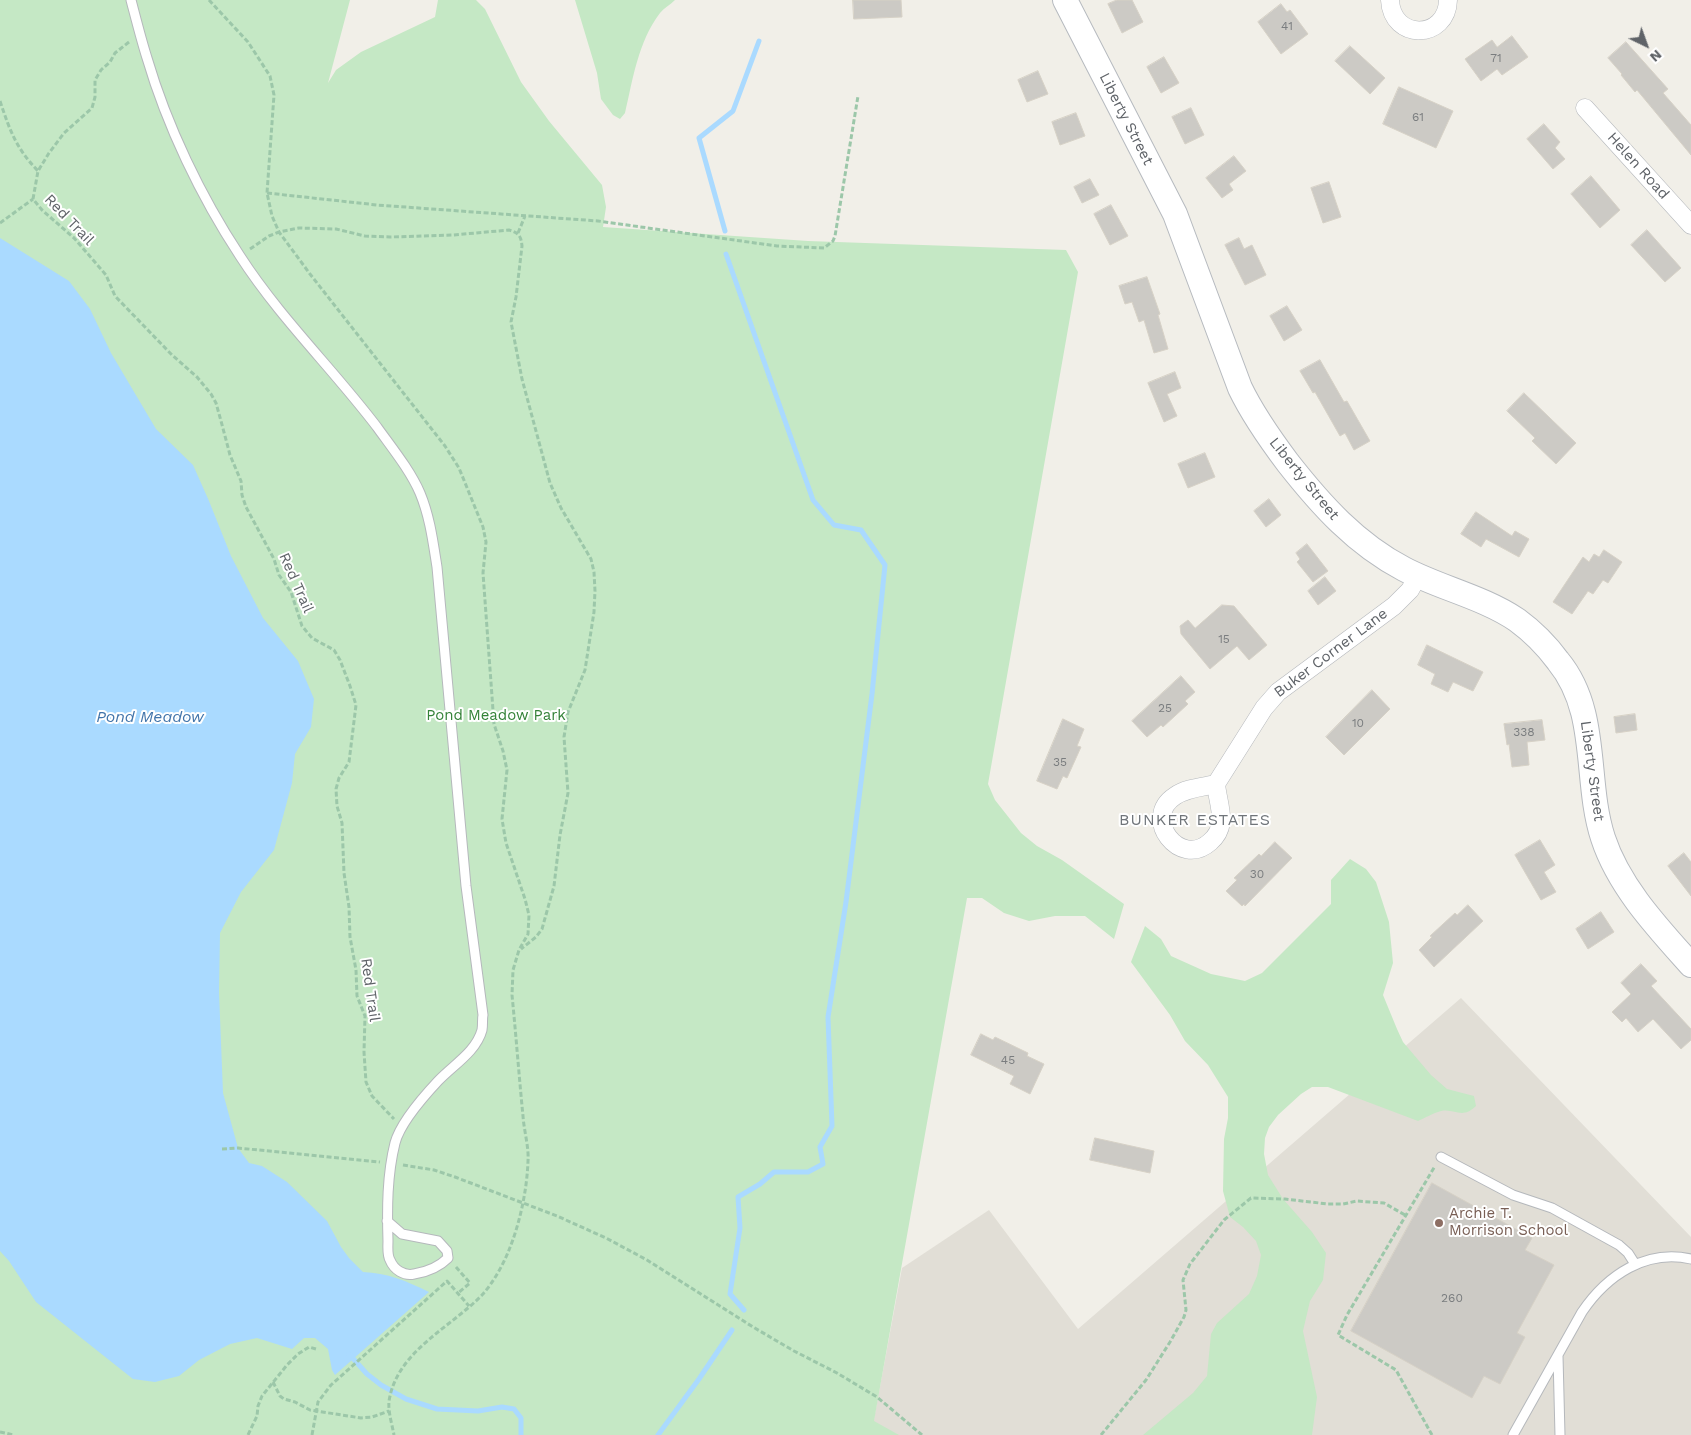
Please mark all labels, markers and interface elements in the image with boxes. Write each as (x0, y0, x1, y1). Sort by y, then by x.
house number: 41 (1281, 19, 1293, 33)
north arrow (1621, 20, 1671, 70)
text: N (1647, 47, 1665, 66)
house number: 71 (1490, 51, 1502, 65)
street label: Liberty Street (1095, 70, 1157, 168)
house number: 61 (1412, 110, 1424, 124)
street label: Helen Road (1603, 129, 1673, 203)
street label: Red Trail (40, 191, 98, 249)
street label: Liberty Street (1265, 434, 1343, 524)
street label: Red Trail (275, 550, 317, 616)
street label: Buker Corner Lane (1271, 605, 1391, 701)
house number: 15 (1218, 632, 1230, 646)
house number: 25 (1158, 701, 1172, 715)
water label: Pond Meadow (96, 707, 204, 727)
park label: Pond Meadow Park (426, 707, 566, 725)
house number: 10 (1352, 716, 1364, 730)
street label: Liberty Street (1576, 720, 1608, 822)
house number: 338 (1513, 725, 1535, 739)
house number: 35 (1053, 755, 1067, 769)
district label: BUNKER ESTATES (1117, 810, 1273, 830)
house number: 30 (1250, 867, 1264, 881)
street label: Red Trail (357, 957, 383, 1023)
house number: 45 (1001, 1053, 1015, 1067)
place label: Archie T. Morrison School (1449, 1205, 1568, 1240)
marker: Archie T. Morrison School (1433, 1217, 1445, 1229)
house number: 260 (1441, 1291, 1463, 1305)

